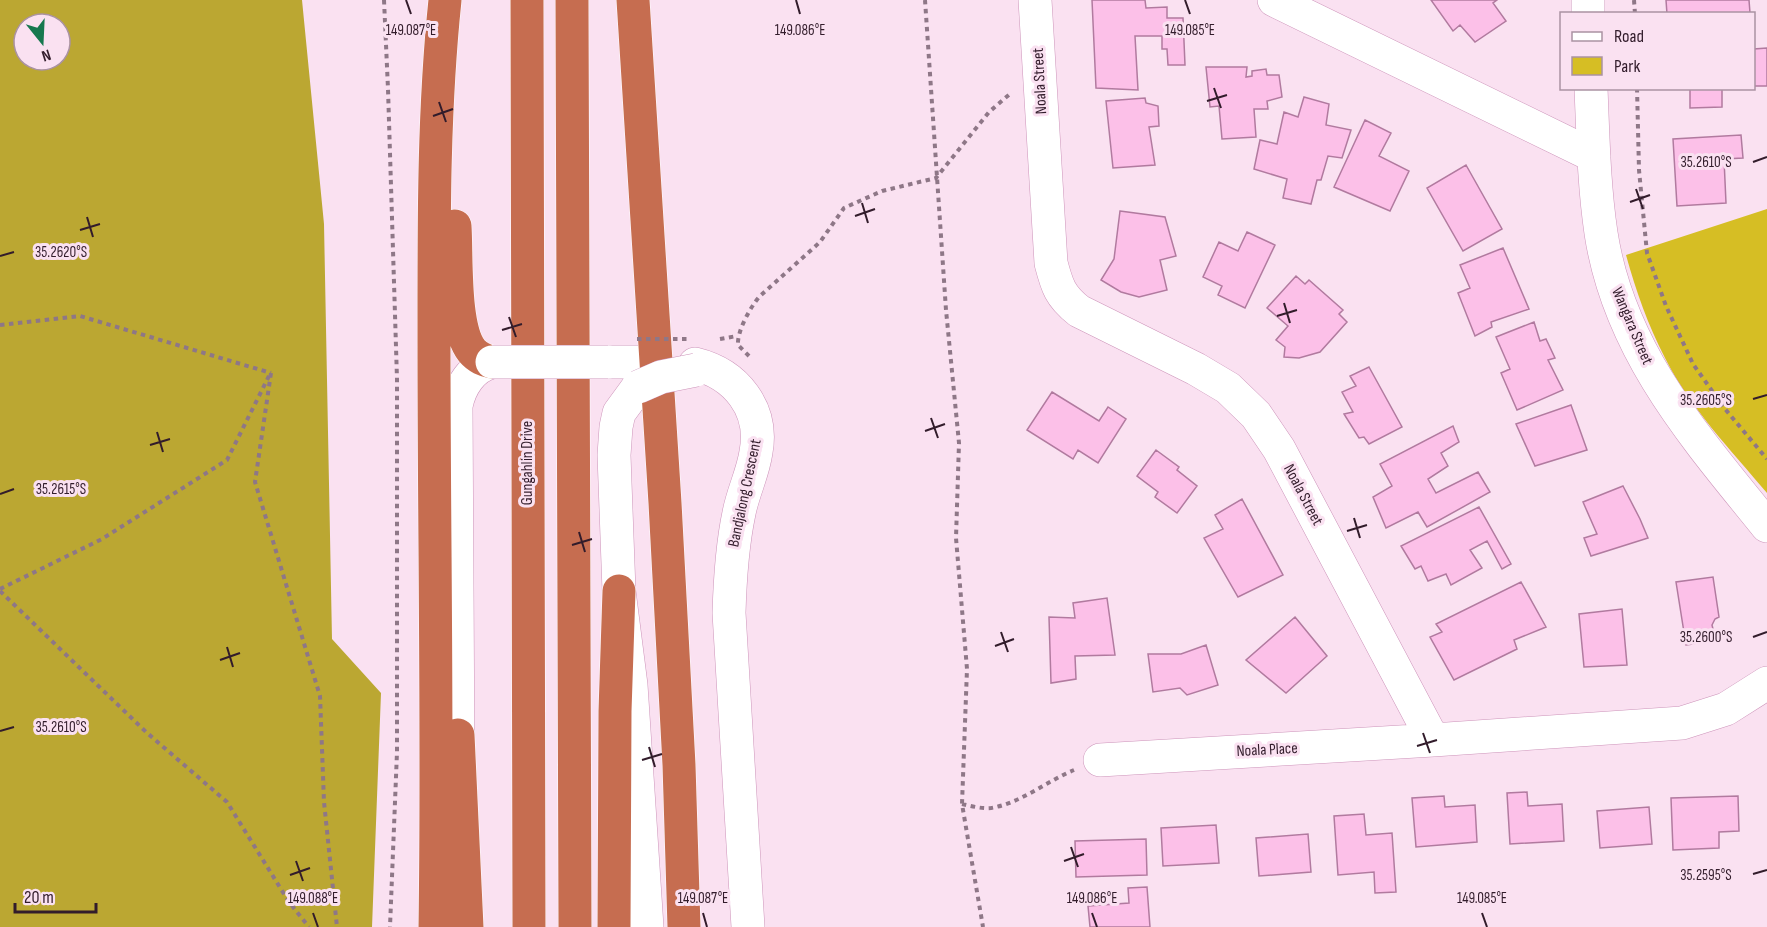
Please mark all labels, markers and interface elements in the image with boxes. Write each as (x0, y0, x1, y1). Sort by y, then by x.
north arrow (12, 12, 72, 72)
legend (1560, 12, 1755, 90)
text: 149.087°E (386, 21, 436, 40)
text: 149.086°E (775, 21, 825, 40)
text: 149.085°E (1165, 21, 1215, 40)
text: Road (1614, 26, 1644, 47)
text: N (39, 44, 53, 65)
street label: Noala Street (1029, 47, 1051, 115)
text: Park (1614, 56, 1640, 77)
text: 35.2610°S (1680, 153, 1732, 172)
text: 35.2620°S (35, 243, 87, 262)
street label: Wangara Street (1607, 284, 1657, 368)
text: 35.2605°S (1680, 391, 1732, 410)
street label: Gungahlin Drive (518, 421, 537, 505)
street label: Bandjalong Crescent (724, 437, 766, 549)
street label: Noala Street (1279, 461, 1327, 529)
text: 35.2615°S (36, 480, 86, 499)
text: 35.2600°S (1680, 628, 1732, 647)
text: 35.2610°S (35, 718, 87, 737)
street label: Noala Place (1236, 739, 1298, 761)
text: 35.2595°S (1680, 866, 1732, 885)
scale bar (15, 876, 96, 914)
text: 20 m (24, 887, 54, 908)
text: 149.088°E (288, 889, 338, 908)
text: 149.087°E (678, 889, 728, 908)
text: 149.086°E (1067, 889, 1117, 908)
text: 149.085°E (1457, 889, 1507, 908)

